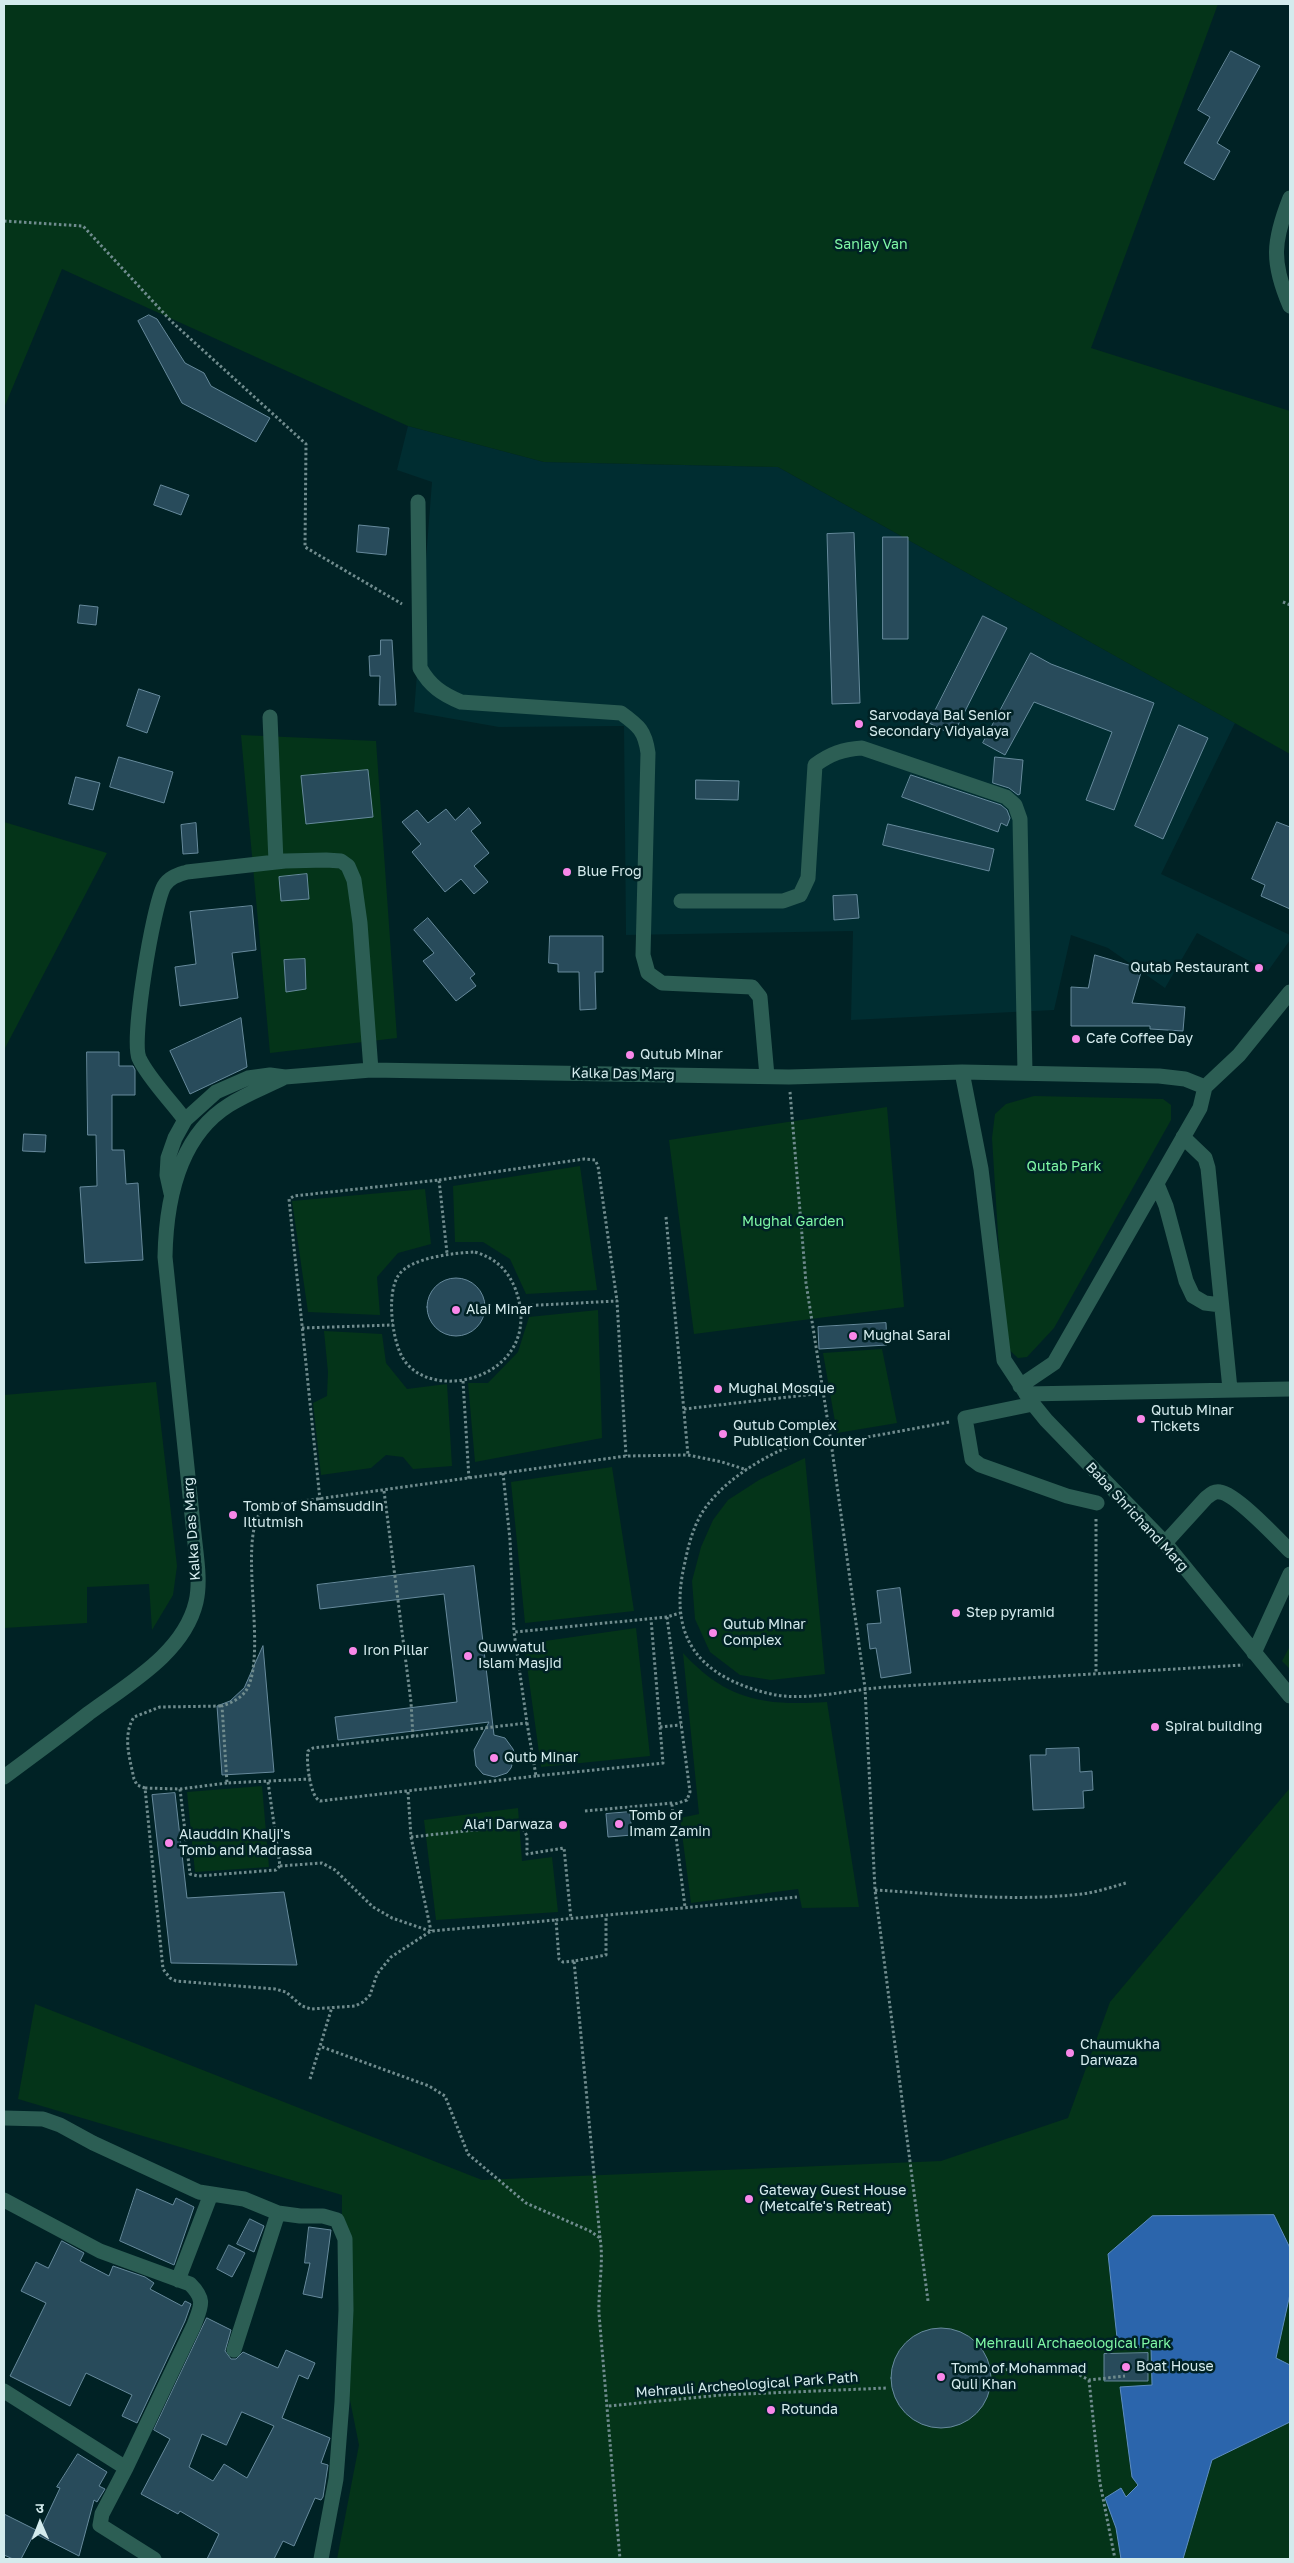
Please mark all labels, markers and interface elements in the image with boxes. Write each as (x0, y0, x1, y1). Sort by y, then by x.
park label: Sanjay Van (834, 237, 908, 253)
place label: Sarvodaya Bal Senior Secondary Vidyalaya (869, 708, 1011, 740)
marker: Sarvodaya Bal Senior Secondary Vidyalaya (853, 718, 865, 730)
place label: Blue Frog (577, 864, 642, 880)
marker: Blue Frog (561, 866, 573, 878)
place label: Qutab Restaurant (1130, 960, 1249, 976)
marker: Qutab Restaurant (1253, 962, 1265, 974)
place label: Cafe Coffee Day (1086, 1031, 1193, 1047)
marker: Cafe Coffee Day (1070, 1033, 1082, 1045)
place label: Qutub Minar (640, 1047, 723, 1063)
marker: Qutub Minar (624, 1049, 636, 1061)
street label: Kalka Das Marg (571, 1065, 675, 1083)
park label: Qutab Park (1027, 1159, 1101, 1175)
park label: Mughal Garden (742, 1214, 844, 1230)
place label: Alai Minar (466, 1302, 533, 1318)
marker: Alai Minar (450, 1304, 462, 1316)
place label: Mughal Sarai (863, 1328, 950, 1344)
marker: Mughal Sarai (847, 1330, 859, 1342)
place label: Mughal Mosque (728, 1381, 835, 1397)
marker: Mughal Mosque (712, 1383, 724, 1395)
place label: Qutub Minar Tickets (1151, 1403, 1234, 1435)
marker: Qutub Minar Tickets (1135, 1413, 1147, 1425)
place label: Qutub Complex Publication Counter (733, 1418, 867, 1450)
marker: Qutub Complex Publication Counter (717, 1428, 729, 1440)
street label: Baba Shrichand Marg (1082, 1459, 1192, 1575)
street label: Kalka Das Marg (180, 1477, 204, 1581)
place label: Tomb of Shamsuddin Iltutmish (243, 1499, 384, 1531)
marker: Tomb of Shamsuddin Iltutmish (227, 1509, 239, 1521)
place label: Step pyramid (966, 1605, 1055, 1621)
marker: Step pyramid (950, 1607, 962, 1619)
place label: Qutub Minar Complex (723, 1617, 806, 1650)
marker: Qutub Minar Complex (707, 1627, 719, 1639)
place label: Quwwatul Islam Masjid (478, 1640, 562, 1672)
place label: Iron Pillar (363, 1643, 428, 1659)
marker: Iron Pillar (347, 1645, 359, 1657)
marker: Quwwatul Islam Masjid (462, 1650, 474, 1662)
place label: Spiral building (1165, 1719, 1262, 1735)
marker: Spiral building (1149, 1721, 1161, 1733)
place label: Qutb Minar (504, 1750, 578, 1766)
marker: Qutb Minar (488, 1752, 500, 1764)
place label: Tomb of Imam Zamin (629, 1808, 711, 1840)
place label: Ala'i Darwaza (464, 1817, 553, 1833)
marker: Tomb of Imam Zamin (613, 1818, 625, 1830)
marker: Ala'i Darwaza (557, 1819, 569, 1831)
place label: Alauddin Khalji's Tomb and Madrassa (179, 1827, 312, 1860)
marker: Alauddin Khalji's Tomb and Madrassa (163, 1837, 175, 1849)
place label: Chaumukha Darwaza (1080, 2037, 1160, 2070)
marker: Chaumukha Darwaza (1064, 2047, 1076, 2059)
place label: Gateway Guest House (Metcalfe's Retreat) (759, 2183, 906, 2216)
marker: Gateway Guest House (Metcalfe's Retreat) (743, 2193, 755, 2205)
park label: Mehrauli Archaeological Park (975, 2336, 1171, 2352)
place label: Boat House (1136, 2359, 1214, 2375)
place label: Tomb of Mohammad Quli Khan (951, 2361, 1086, 2394)
marker: Boat House (1120, 2361, 1132, 2373)
street label: Mehrauli Archeological Park Path (635, 2369, 859, 2401)
marker: Tomb of Mohammad Quli Khan (935, 2371, 947, 2383)
place label: Rotunda (781, 2402, 838, 2418)
marker: Rotunda (765, 2404, 777, 2416)
north arrow (15, 2498, 65, 2548)
text: उ (35, 2499, 44, 2516)

